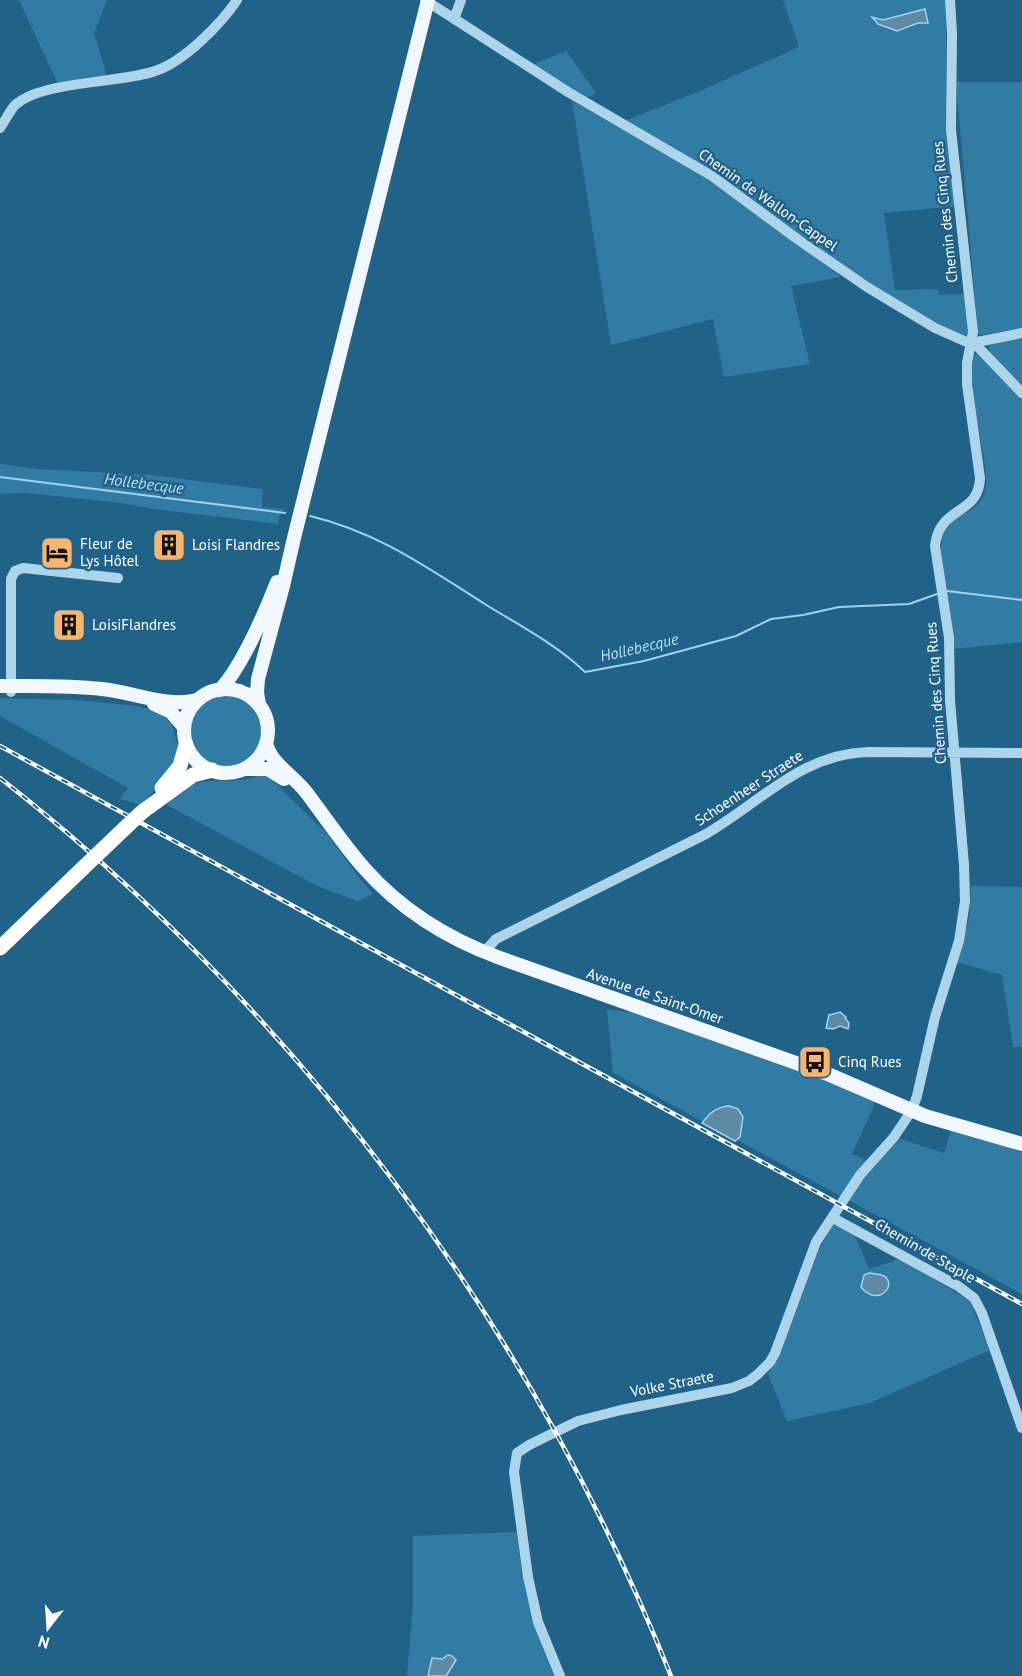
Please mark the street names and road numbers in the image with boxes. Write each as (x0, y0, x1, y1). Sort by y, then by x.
street label: Chemin des Cinq Rues (928, 140, 961, 284)
street label: Chemin de Wallon-Cappel (695, 144, 842, 255)
street label: Chemin des Cinq Rues (921, 621, 950, 765)
street label: Schoenheer Straete (691, 746, 806, 830)
street label: Avenue de Saint-Omer (584, 963, 726, 1028)
street label: Chemin de Staple (872, 1214, 979, 1287)
street label: Volke Straete (628, 1366, 715, 1401)

